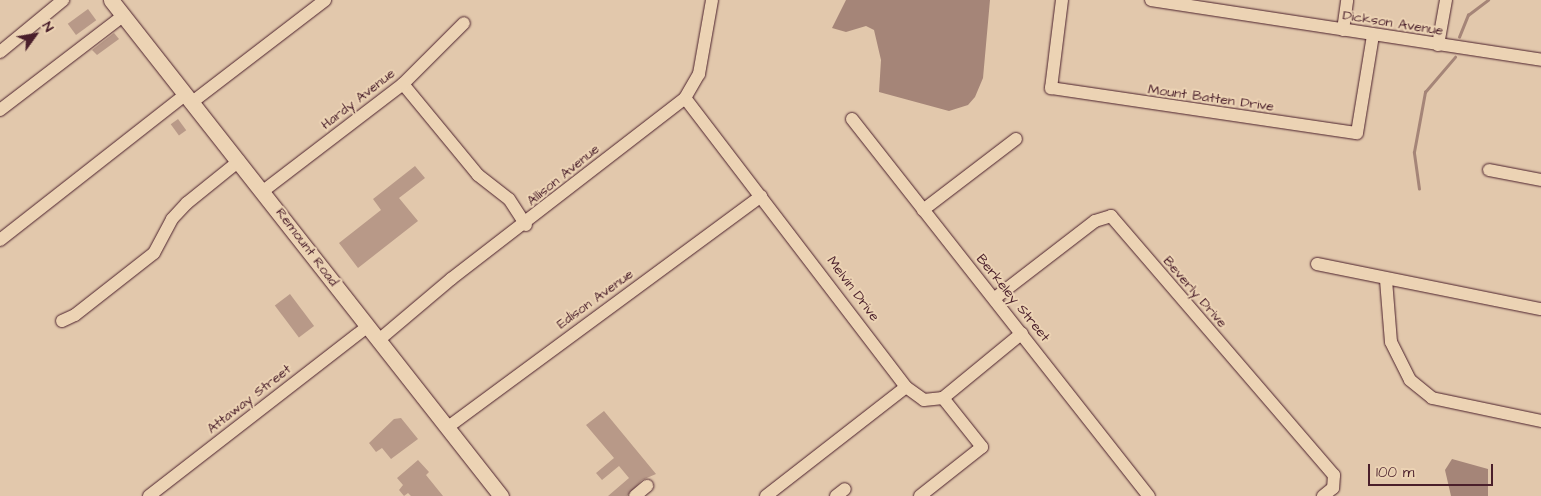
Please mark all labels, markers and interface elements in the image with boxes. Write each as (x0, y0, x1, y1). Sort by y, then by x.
street label: Dickson Avenue (1341, 7, 1445, 39)
north arrow (10, 10, 60, 60)
text: N (37, 18, 59, 36)
street label: Hardy Avenue (318, 65, 398, 133)
street label: Mount Batten Drive (1147, 81, 1275, 115)
street label: Allison Avenue (523, 141, 603, 209)
street label: Remount Road (272, 204, 342, 290)
street label: Berkeley Street (973, 251, 1053, 345)
street label: Melvin Drive (823, 253, 883, 325)
street label: Beverly Drive (1159, 253, 1231, 331)
street label: Edison Avenue (553, 266, 637, 332)
street label: Attaway Street (204, 361, 294, 437)
scale bar (1371, 454, 1496, 486)
text: 100 m (1376, 462, 1415, 483)

